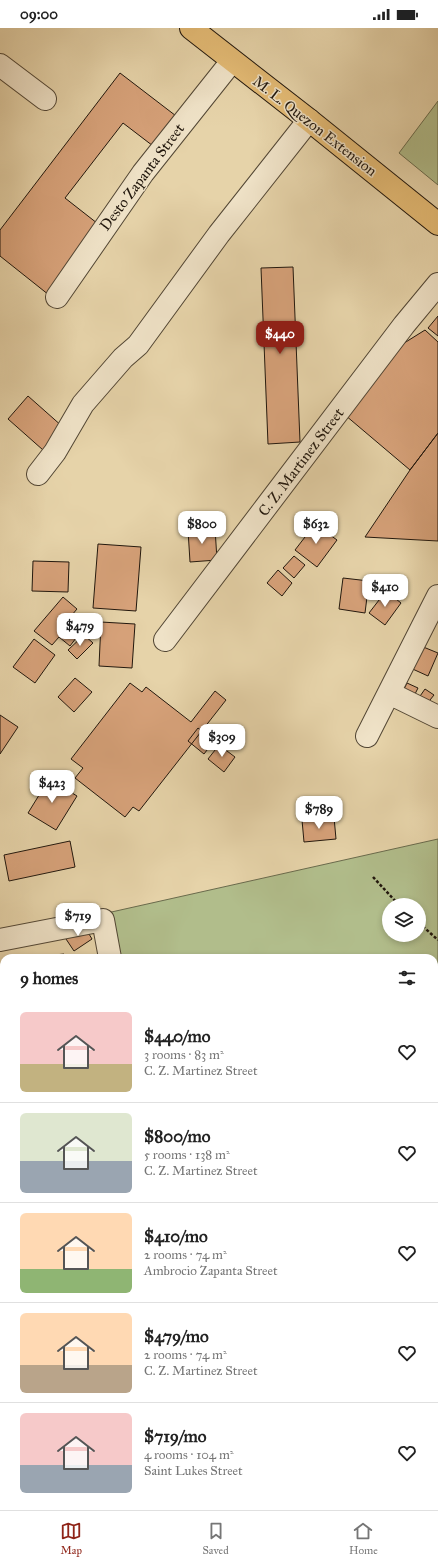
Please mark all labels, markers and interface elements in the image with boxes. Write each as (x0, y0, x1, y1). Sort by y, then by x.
text: 09:00 (20, 5, 58, 23)
street label: M. L. Quezon Extension (249, 72, 381, 180)
street label: Desto Zapanta Street (96, 119, 189, 234)
pin: $440 (256, 321, 304, 355)
text: $440 (265, 326, 295, 342)
street label: C. Z. Martinez Street (254, 404, 348, 520)
pin: $800 (178, 511, 226, 545)
pin: $632 (292, 511, 340, 545)
text: $800 (187, 516, 217, 532)
text: $632 (303, 516, 329, 532)
pin: $410 (361, 574, 409, 608)
text: $410 (371, 579, 399, 595)
pin: $479 (56, 613, 104, 647)
text: $479 (66, 618, 94, 634)
pin: $309 (198, 724, 246, 758)
text: $309 (208, 729, 236, 745)
pin: $423 (28, 770, 76, 804)
text: $423 (39, 775, 65, 791)
pin: $789 (295, 796, 343, 830)
text: $789 (305, 801, 333, 817)
map controls (382, 898, 426, 942)
button: layers (382, 898, 426, 942)
pin: $719 (54, 903, 102, 937)
text: $719 (65, 908, 91, 924)
icon: filters (396, 967, 418, 989)
text: 9 homes (20, 968, 78, 989)
text: $440/mo (144, 1026, 211, 1047)
icon: home (52, 1028, 100, 1076)
icon: heart (396, 1041, 418, 1063)
text: 3 rooms · 83 m² (144, 1047, 224, 1063)
text: C. Z. Martinez Street (144, 1063, 257, 1079)
text: $800/mo (144, 1126, 211, 1147)
icon: home (52, 1129, 100, 1177)
icon: heart (396, 1142, 418, 1164)
text: 5 rooms · 138 m² (144, 1147, 230, 1163)
text: C. Z. Martinez Street (144, 1163, 257, 1179)
text: $410/mo (144, 1226, 208, 1247)
icon: home (52, 1229, 100, 1277)
icon: heart (396, 1242, 418, 1264)
text: 2 rooms · 74 m² (144, 1247, 227, 1263)
text: Ambrocio Zapanta Street (144, 1263, 278, 1279)
text: $479/mo (144, 1326, 209, 1347)
icon: home (52, 1329, 100, 1377)
icon: heart (396, 1342, 418, 1364)
text: 2 rooms · 74 m² (144, 1347, 227, 1363)
text: C. Z. Martinez Street (144, 1363, 257, 1379)
text: $719/mo (144, 1426, 207, 1447)
icon: home (52, 1429, 100, 1477)
icon: heart (396, 1442, 418, 1464)
text: 4 rooms · 104 m² (144, 1447, 234, 1463)
text: Saint Lukes Street (144, 1463, 243, 1479)
tab: Map (60, 1520, 82, 1557)
tab: Saved (203, 1520, 229, 1557)
tab: Home (349, 1520, 378, 1557)

